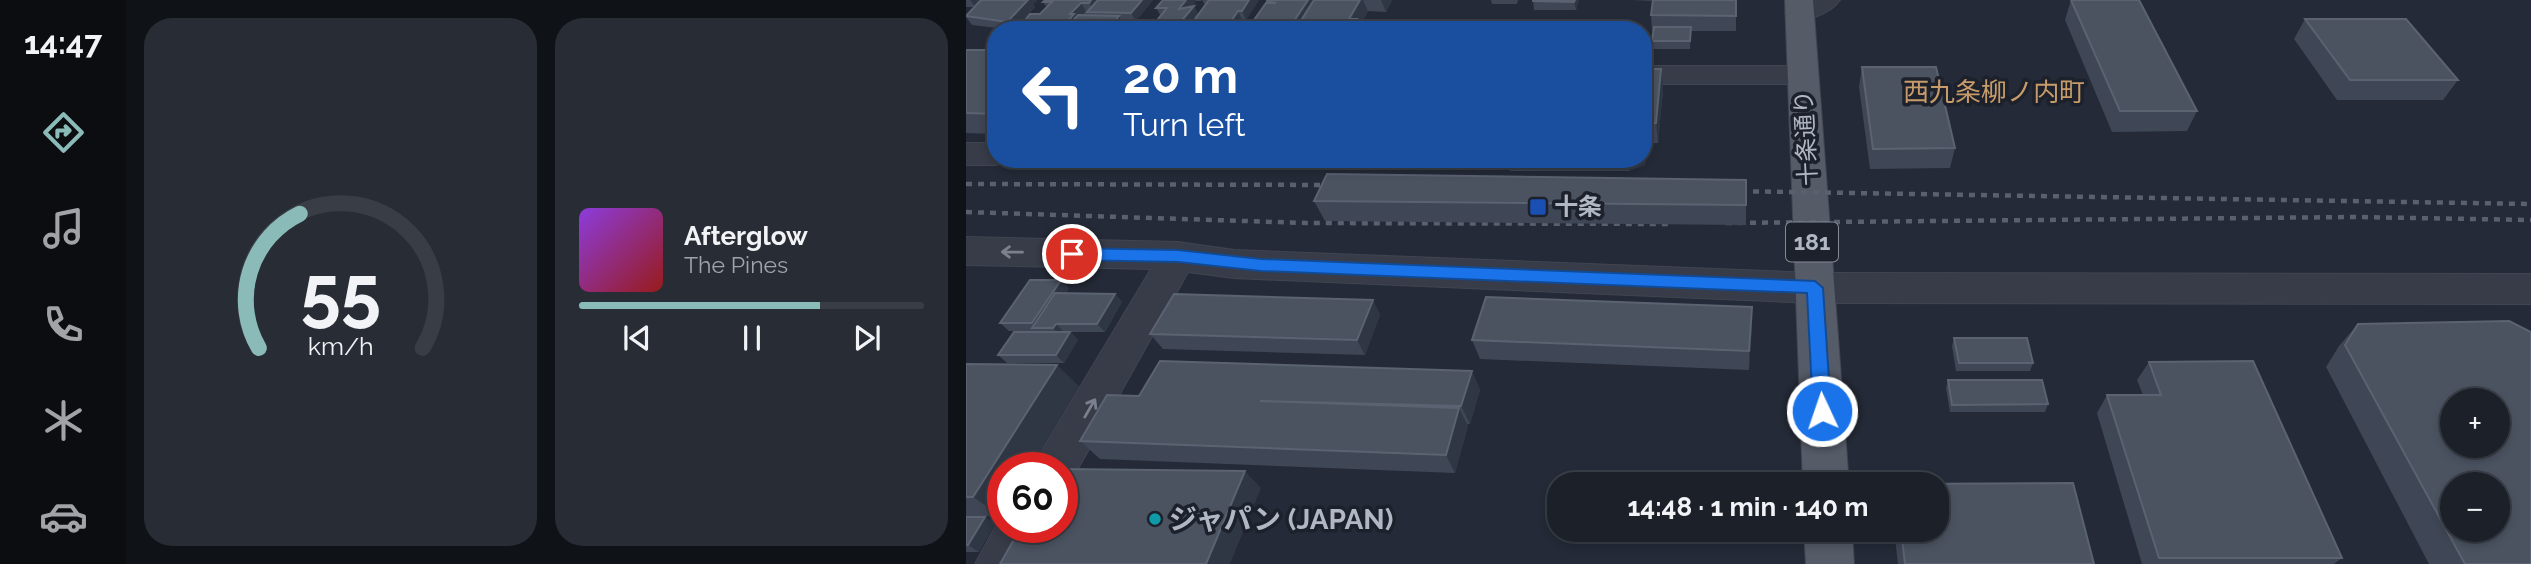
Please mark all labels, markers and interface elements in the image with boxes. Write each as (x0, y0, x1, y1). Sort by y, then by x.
text: 14:47 (24, 24, 102, 61)
text: 20 m (1123, 47, 1238, 104)
icon: left (1008, 49, 1099, 140)
district label: 西九条柳ノ内町 (1903, 77, 2085, 107)
street label: 十条通り (1789, 89, 1822, 187)
text: Turn left (1123, 106, 1245, 143)
icon: directions (39, 108, 88, 157)
place label: 十条 (1554, 192, 1602, 221)
marker: 十条 (1528, 197, 1548, 217)
icon: music (39, 204, 88, 253)
text: Afterglow (684, 221, 808, 251)
road number: 181 (1786, 222, 1838, 262)
pin (1042, 224, 1102, 284)
icon: arrive (1053, 235, 1091, 273)
one-way arrow (1001, 246, 1024, 259)
text: 55 (300, 250, 381, 335)
text: The Pines (684, 251, 788, 278)
icon: phone (39, 300, 88, 349)
icon: previous (618, 319, 656, 357)
icon: pause (733, 319, 771, 357)
icon: next (848, 319, 886, 357)
text: km/h (308, 331, 373, 361)
position arrow (1785, 374, 1859, 448)
map controls (2440, 388, 2510, 542)
button: + (2440, 388, 2510, 458)
icon: climate (39, 396, 88, 445)
one-way arrow (1083, 399, 1097, 419)
speed limit sign: 60 (987, 452, 1078, 543)
button: − (2440, 472, 2510, 542)
icon: car (39, 492, 88, 541)
text: 14:48 · 1 min · 140 m (1627, 492, 1869, 522)
place label: ジャパン (JAPAN) (1169, 503, 1393, 536)
marker: ジャパン (JAPAN) (1147, 511, 1163, 527)

